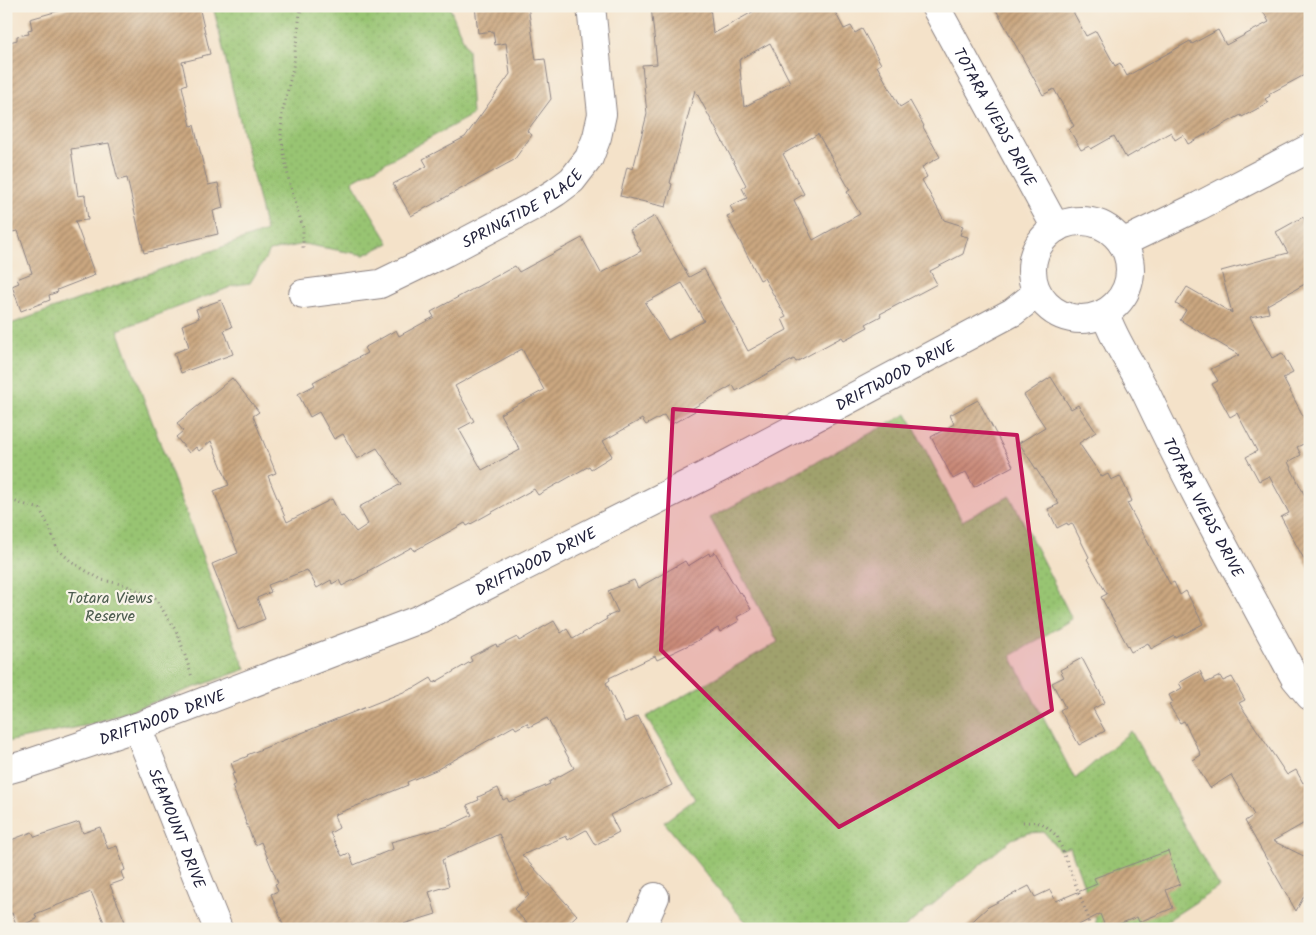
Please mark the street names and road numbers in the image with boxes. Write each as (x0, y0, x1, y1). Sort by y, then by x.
street label: TOTARA VIEWS DRIVE (946, 43, 1042, 192)
street label: SPRINGTIDE PLACE (458, 164, 591, 256)
street label: DRIFTWOOD DRIVE (831, 334, 961, 418)
street label: TOTARA VIEWS DRIVE (1155, 434, 1250, 583)
street label: DRIFTWOOD DRIVE (471, 521, 602, 603)
street label: DRIFTWOOD DRIVE (96, 683, 230, 753)
street label: SEAMOUNT DRIVE (141, 765, 212, 893)

